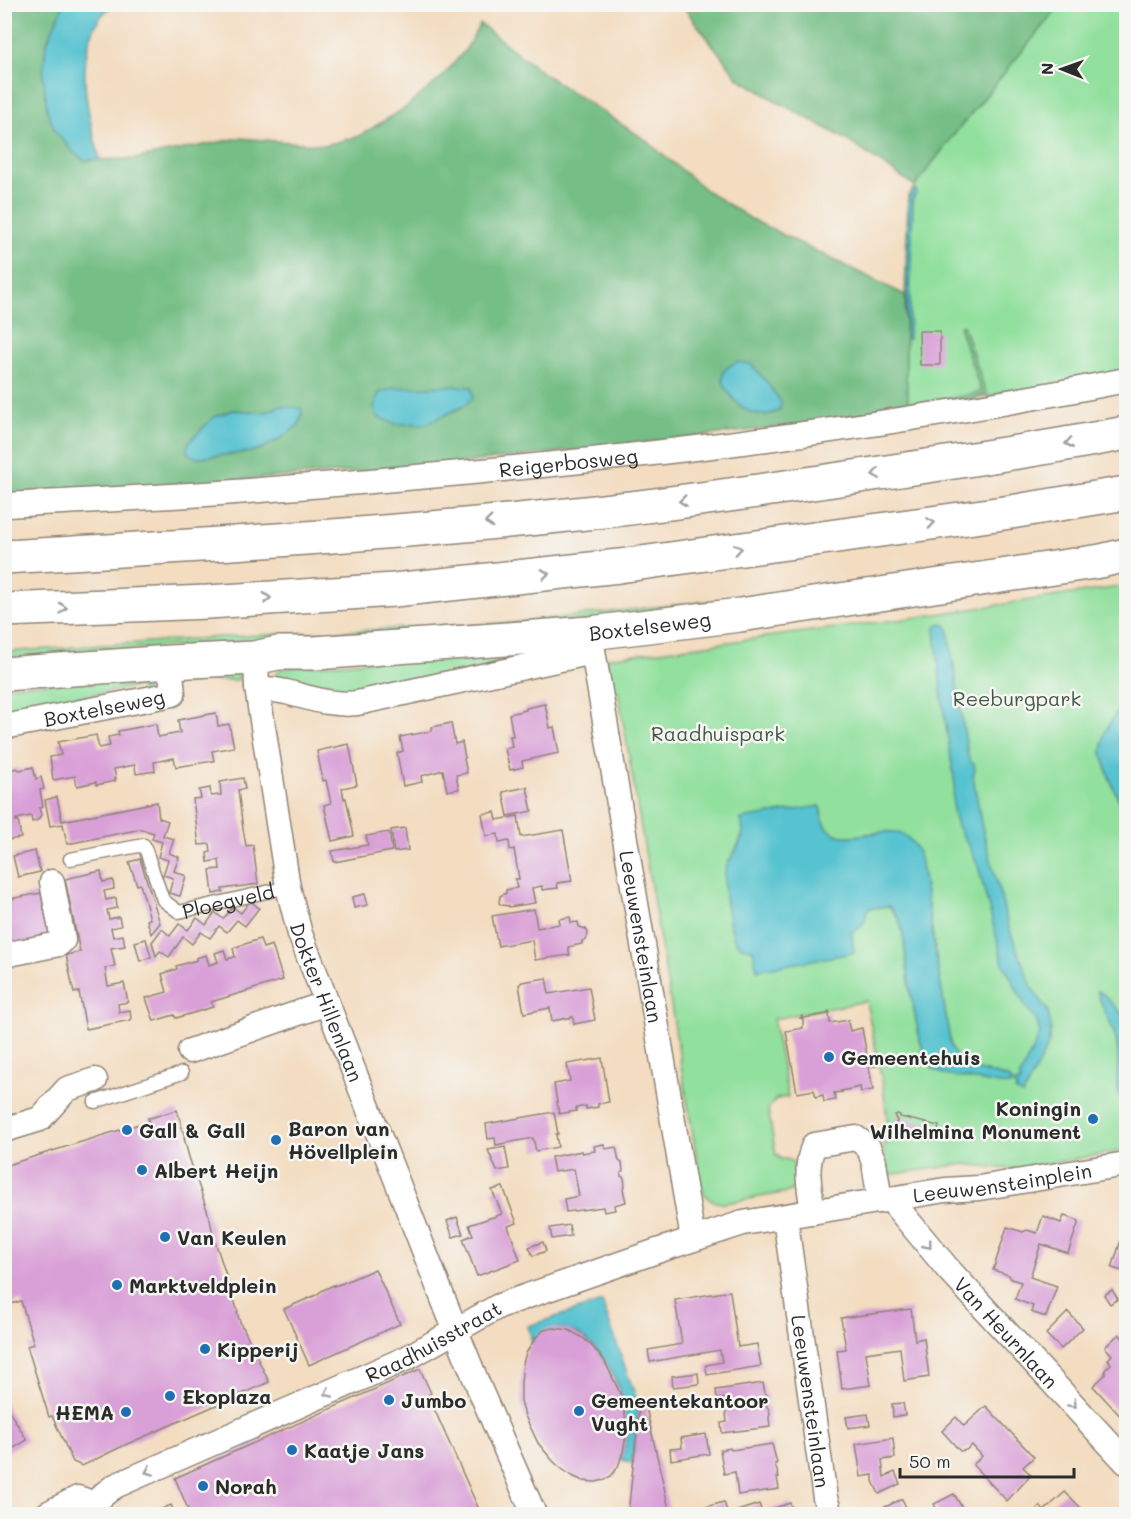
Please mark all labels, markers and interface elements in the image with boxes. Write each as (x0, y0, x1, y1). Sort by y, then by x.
north arrow (1032, 39, 1092, 99)
text: N (1036, 62, 1057, 75)
one-way arrow (1064, 437, 1074, 449)
street label: Reigerbosweg (498, 442, 639, 482)
one-way arrow (872, 467, 881, 479)
one-way arrow (679, 494, 688, 506)
one-way arrow (485, 515, 494, 528)
one-way arrow (927, 518, 936, 530)
one-way arrow (733, 544, 743, 556)
one-way arrow (540, 568, 549, 581)
one-way arrow (262, 592, 271, 605)
one-way arrow (58, 601, 67, 614)
street label: Boxtelseweg (588, 606, 712, 646)
street label: Boxtelseweg (42, 683, 167, 732)
park label: Reeburgpark (953, 685, 1081, 711)
park label: Raadhuispark (651, 720, 785, 746)
street label: Leeuwensteinlaan (614, 848, 669, 1025)
street label: Ploegveld (180, 878, 277, 924)
street label: Dokter Hillenlaan (285, 920, 370, 1085)
place label: Gemeentehuis (841, 1044, 980, 1070)
marker: Gemeentehuis (822, 1050, 836, 1064)
place label: Koningin Wilhelmina Monument (870, 1095, 1081, 1144)
marker: Koningin Wilhelmina Monument (1086, 1112, 1100, 1126)
place label: Baron van Hövellplein (288, 1115, 398, 1164)
place label: Gall & Gall (139, 1117, 245, 1143)
marker: Gall & Gall (120, 1123, 134, 1137)
marker: Baron van Hövellplein (269, 1133, 283, 1147)
place label: Albert Heijn (154, 1157, 278, 1183)
street label: Leeuwensteinplein (911, 1157, 1094, 1208)
marker: Albert Heijn (135, 1163, 149, 1177)
place label: Van Keulen (177, 1224, 287, 1250)
marker: Van Keulen (158, 1230, 172, 1244)
one-way arrow (920, 1238, 931, 1249)
street label: Van Heurnlaan (948, 1271, 1064, 1394)
place label: Marktveldplein (129, 1272, 277, 1298)
marker: Marktveldplein (110, 1278, 124, 1292)
street label: Raadhuisstraat (361, 1294, 506, 1388)
street label: Leeuwensteinlaan (786, 1313, 836, 1489)
place label: Kipperij (217, 1336, 299, 1362)
marker: Kipperij (198, 1342, 212, 1356)
place label: Ekoplaza (182, 1383, 272, 1409)
one-way arrow (323, 1385, 334, 1397)
place label: Jumbo (401, 1387, 466, 1413)
place label: Gemeentekantoor Vught (591, 1387, 768, 1436)
marker: Ekoplaza (163, 1389, 177, 1403)
marker: Jumbo (382, 1393, 396, 1407)
one-way arrow (1066, 1398, 1077, 1408)
place label: HEMA (55, 1399, 114, 1425)
marker: Gemeentekantoor Vught (572, 1404, 586, 1418)
marker: HEMA (119, 1405, 133, 1419)
place label: Kaatje Jans (304, 1437, 424, 1463)
scale bar (900, 1441, 1074, 1479)
marker: Kaatje Jans (285, 1443, 299, 1457)
text: 50 m (909, 1449, 951, 1473)
one-way arrow (145, 1464, 156, 1476)
place label: Norah (215, 1473, 277, 1499)
marker: Norah (196, 1479, 210, 1493)

